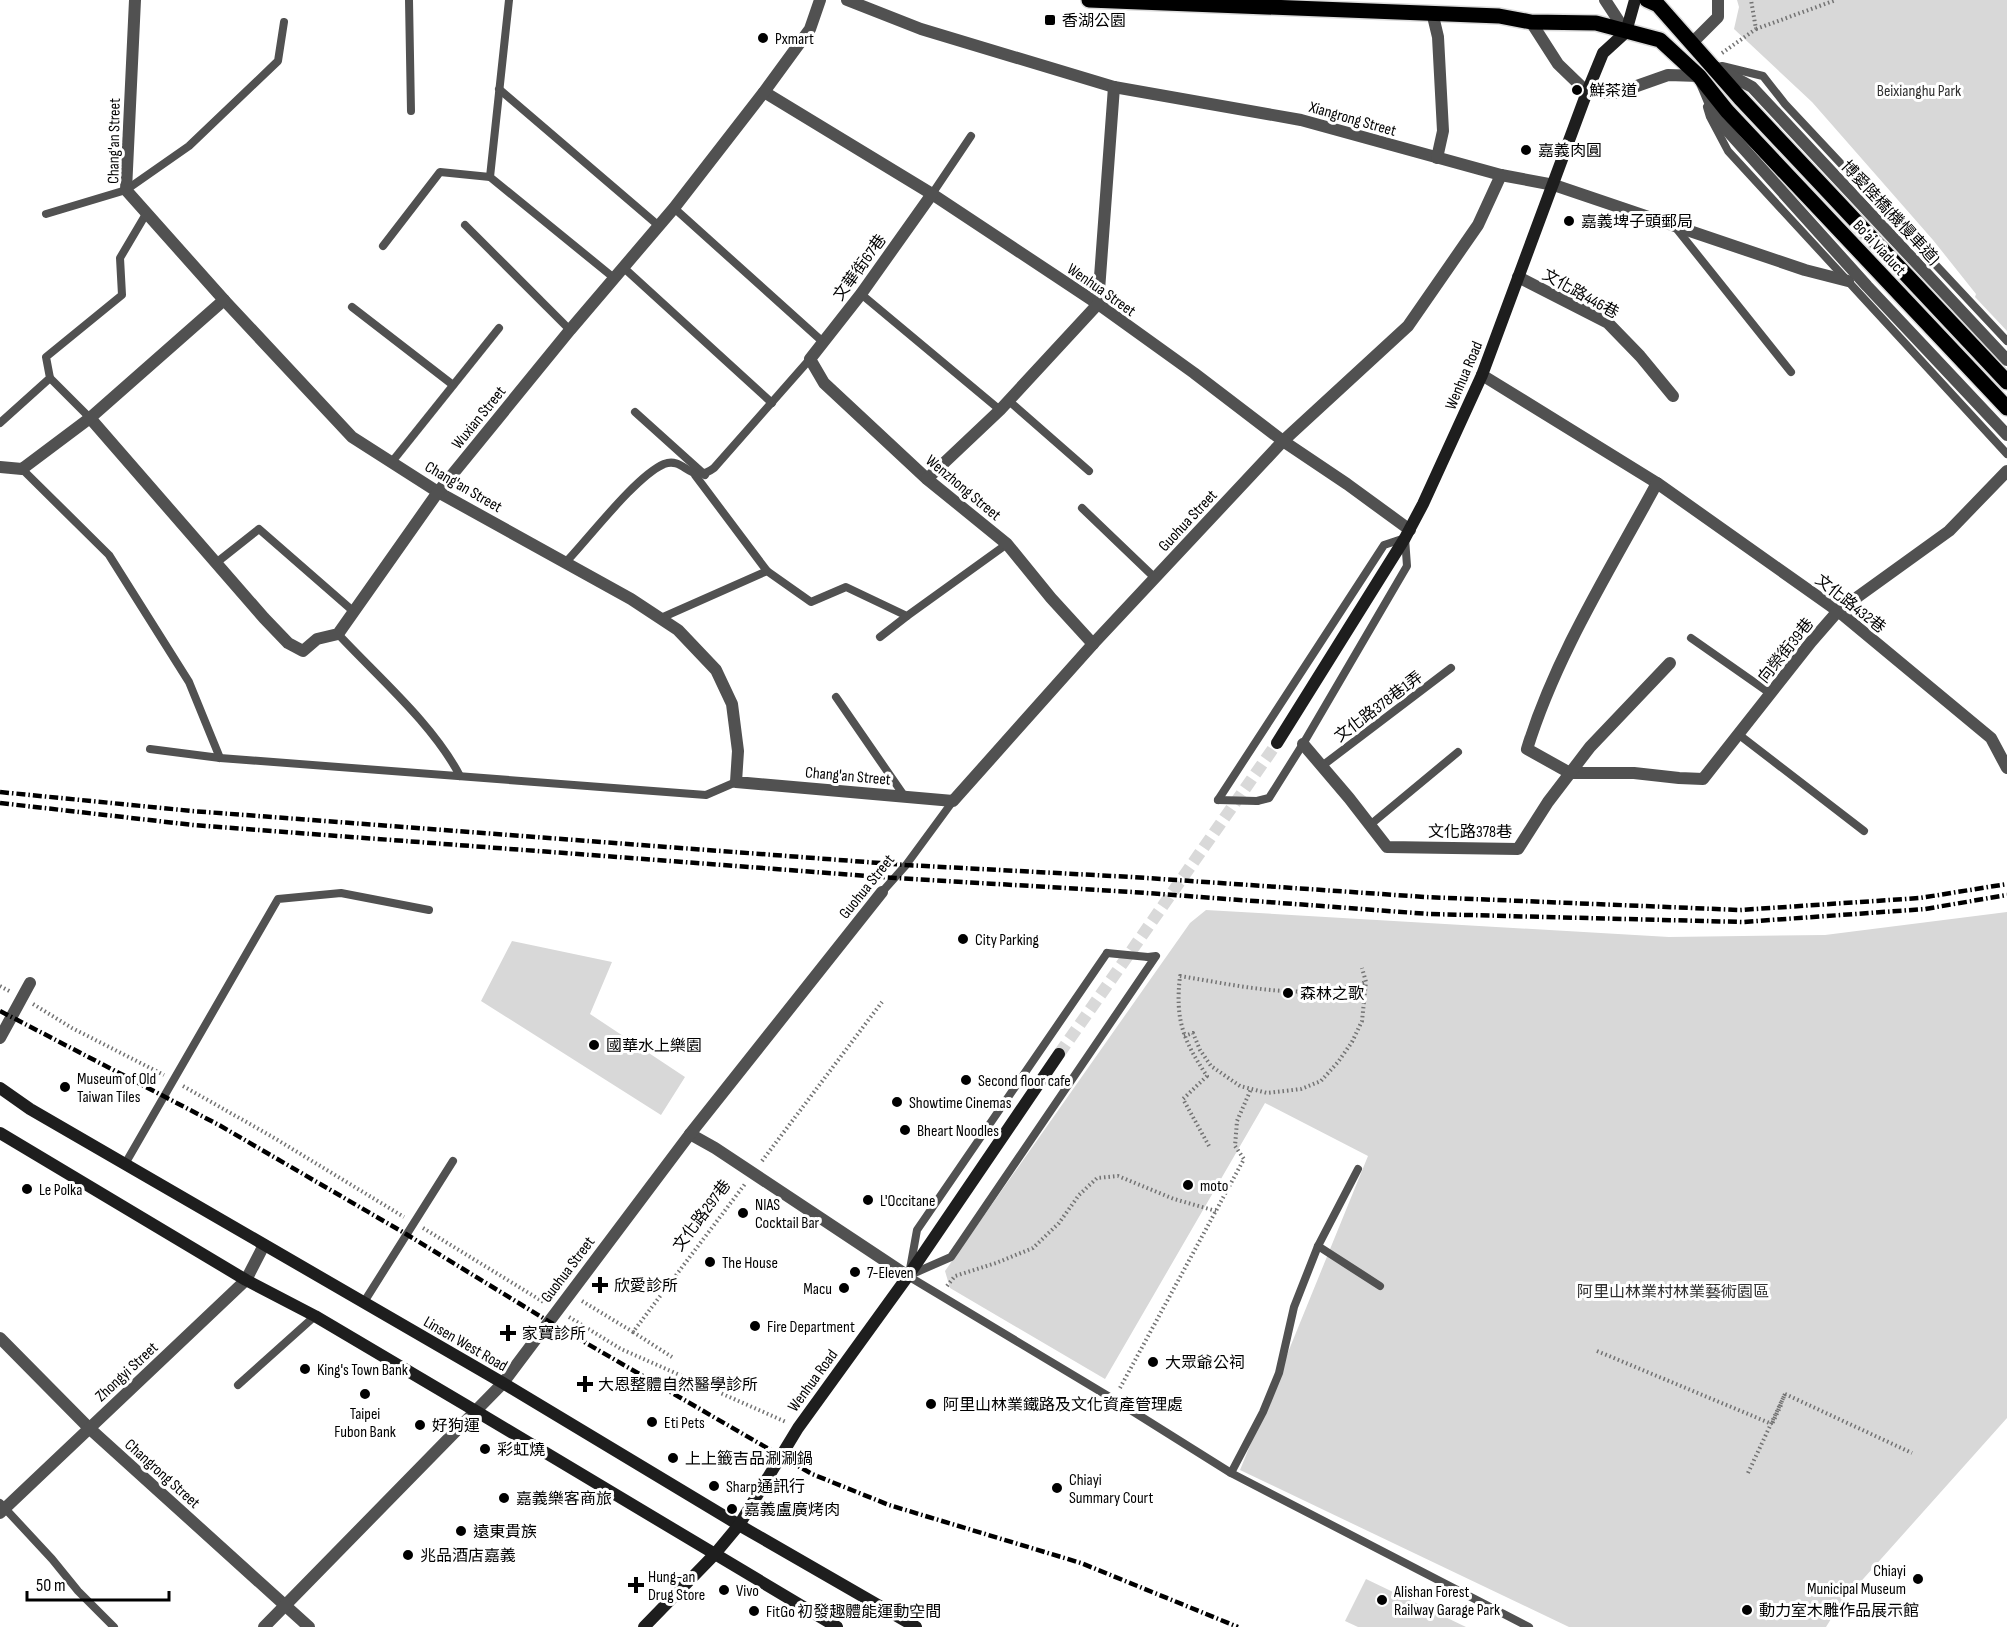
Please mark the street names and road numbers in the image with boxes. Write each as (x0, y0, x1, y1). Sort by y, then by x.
street label: Chang'an Street (104, 98, 125, 184)
street label: Xiangrong Street (1306, 98, 1398, 141)
street label: 博愛陸橋(機慢車道) (1837, 157, 1943, 269)
street label: Bo'ai Viaduct (1848, 216, 1909, 280)
street label: 文華街67巷 (830, 231, 891, 305)
street label: Wenhua Street (1063, 260, 1139, 321)
street label: 文化路446巷 (1539, 266, 1622, 323)
street label: Wenhua Road (1442, 339, 1487, 413)
street label: Wuxian Street (448, 383, 510, 453)
street label: Wenzhong Street (922, 451, 1005, 525)
street label: Chang'an Street (421, 458, 505, 517)
street label: Guohua Street (1155, 486, 1221, 556)
street label: 文化路432巷 (1811, 571, 1889, 638)
street label: 向榮街39巷 (1754, 615, 1818, 687)
street label: 文化路378巷1弄 (1331, 668, 1427, 747)
street label: Chang'an Street (804, 763, 892, 790)
street label: 文化路378巷 (1428, 823, 1512, 842)
street label: Guohua Street (835, 851, 899, 923)
street label: 文化路297巷 (669, 1177, 735, 1255)
street label: Guohua Street (537, 1233, 599, 1307)
street label: Linsen West Road (420, 1313, 511, 1376)
street label: Zhongyi Street (92, 1338, 162, 1406)
street label: Wenhua Road (784, 1346, 842, 1416)
street label: Changrong Street (121, 1435, 204, 1513)

